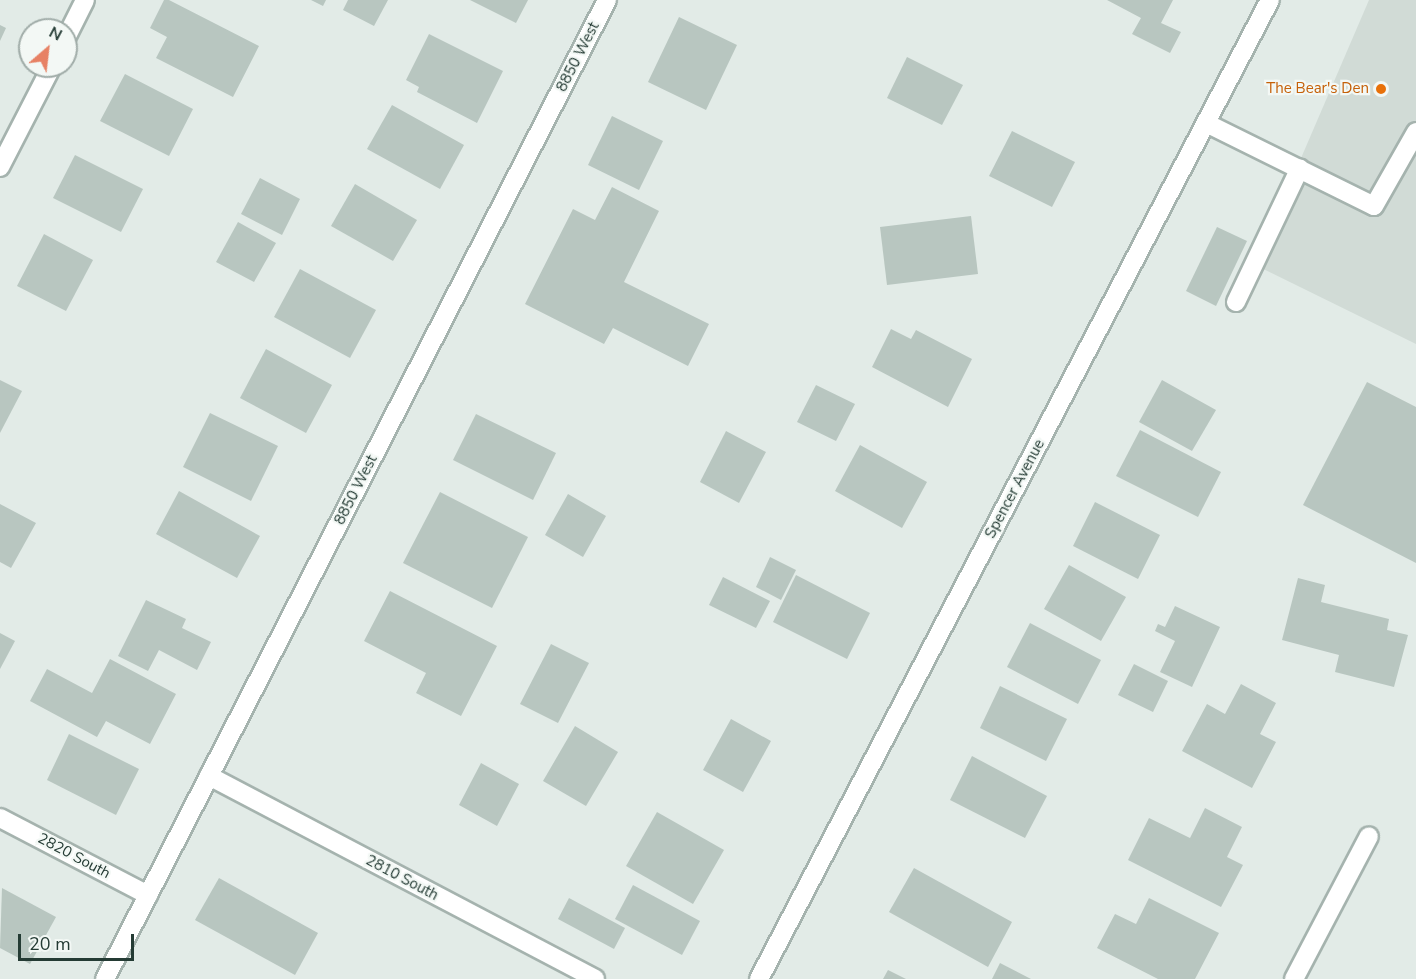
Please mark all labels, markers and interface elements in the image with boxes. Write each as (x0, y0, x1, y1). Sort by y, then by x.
north arrow (18, 18, 78, 78)
street label: 8850 West (553, 19, 603, 95)
text: N (45, 21, 66, 46)
place label: The Bear's Den (1266, 80, 1369, 98)
marker: The Bear's Den (1374, 82, 1388, 96)
street label: Spencer Avenue (981, 436, 1049, 542)
street label: 8850 West (331, 452, 381, 528)
street label: 2820 South (35, 829, 113, 883)
street label: 2810 South (363, 851, 441, 905)
scale bar (21, 922, 136, 960)
text: 20 m (29, 932, 71, 956)

